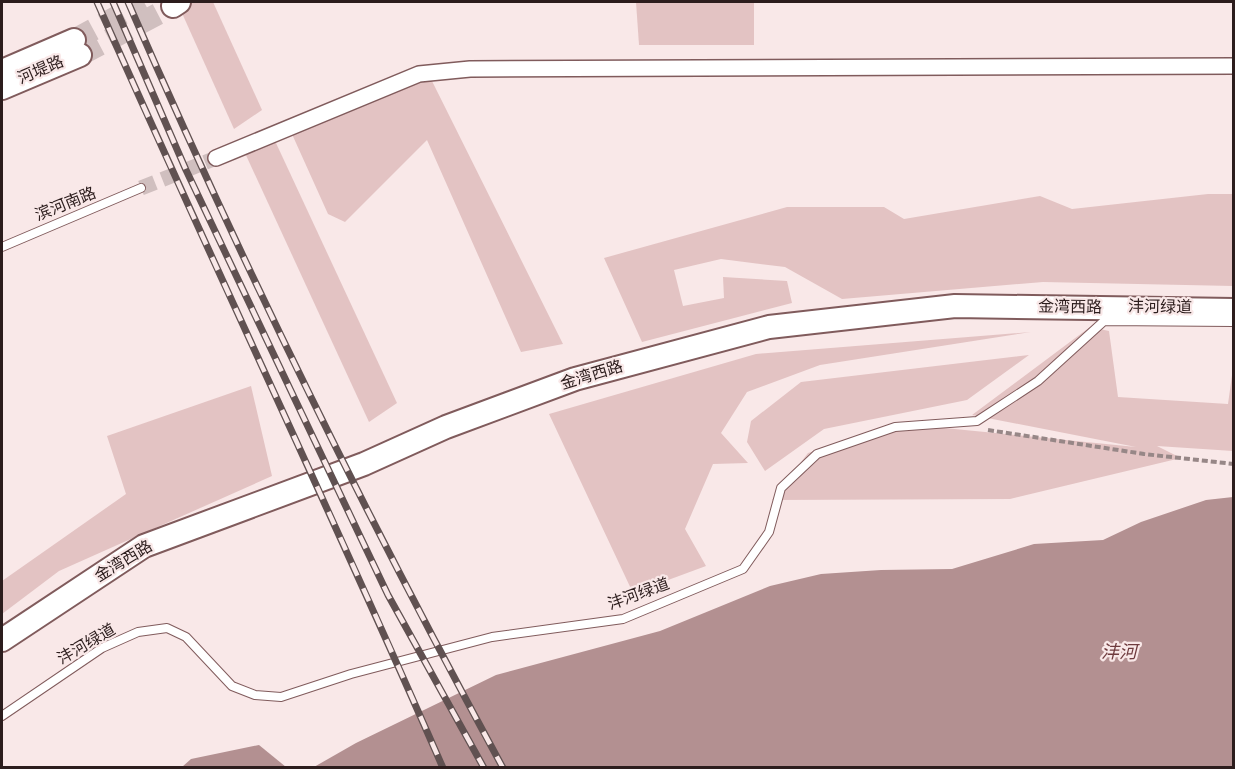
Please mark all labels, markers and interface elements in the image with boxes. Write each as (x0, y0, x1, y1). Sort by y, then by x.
street label: 河堤路 (15, 52, 67, 90)
street label: 滨河南路 (33, 184, 99, 226)
street label: 金湾西路 (1038, 297, 1102, 319)
street label: 沣河绿道 (1128, 297, 1192, 319)
street label: 金湾西路 (558, 357, 626, 395)
street label: 金湾西路 (91, 537, 157, 587)
street label: 沣河绿道 (606, 575, 672, 615)
street label: 沣河绿道 (54, 620, 120, 670)
water label: 沣河 (1101, 642, 1140, 665)

